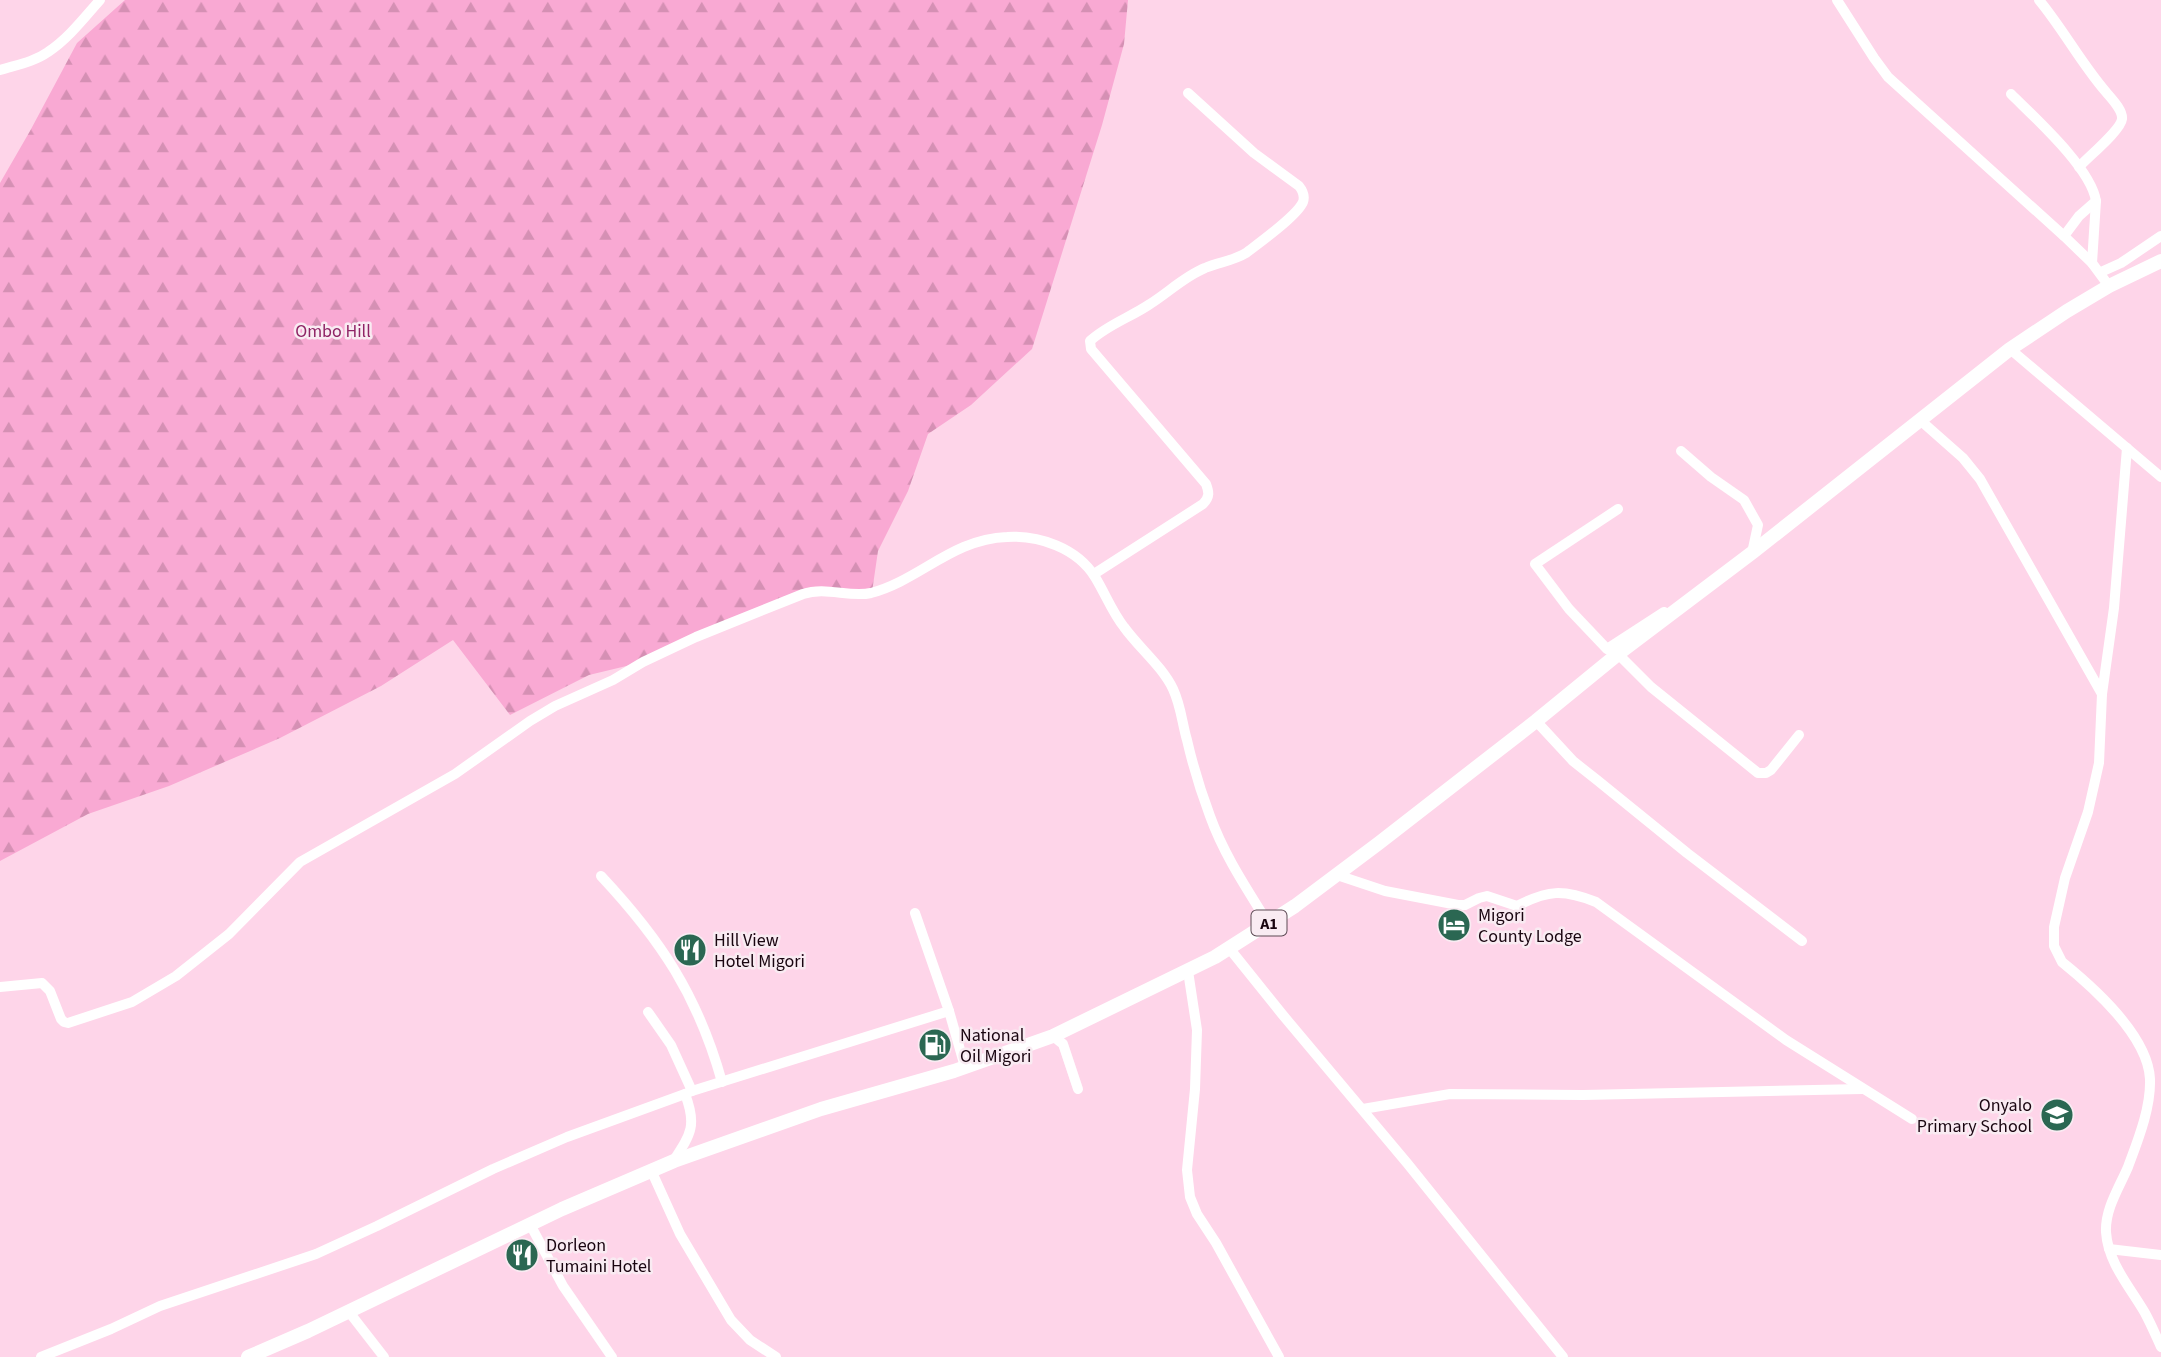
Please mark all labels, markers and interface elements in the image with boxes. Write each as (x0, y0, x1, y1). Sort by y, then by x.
park label: Ombo Hill (295, 319, 371, 344)
place label: Migori County Lodge (1478, 903, 1582, 949)
hotel icon: Migori County Lodge (1435, 906, 1473, 944)
road number: A1 (1252, 911, 1286, 936)
place label: Hill View Hotel Migori (714, 928, 805, 974)
restaurant icon: Hill View Hotel Migori (671, 931, 709, 969)
place label: National Oil Migori (960, 1023, 1031, 1069)
fuel station icon: National Oil Migori (916, 1026, 954, 1064)
place label: Onyalo Primary School (1917, 1093, 2032, 1139)
school or university icon: Onyalo Primary School (2038, 1096, 2076, 1134)
place label: Dorleon Tumaini Hotel (546, 1233, 651, 1279)
restaurant icon: Dorleon Tumaini Hotel (503, 1236, 541, 1274)

